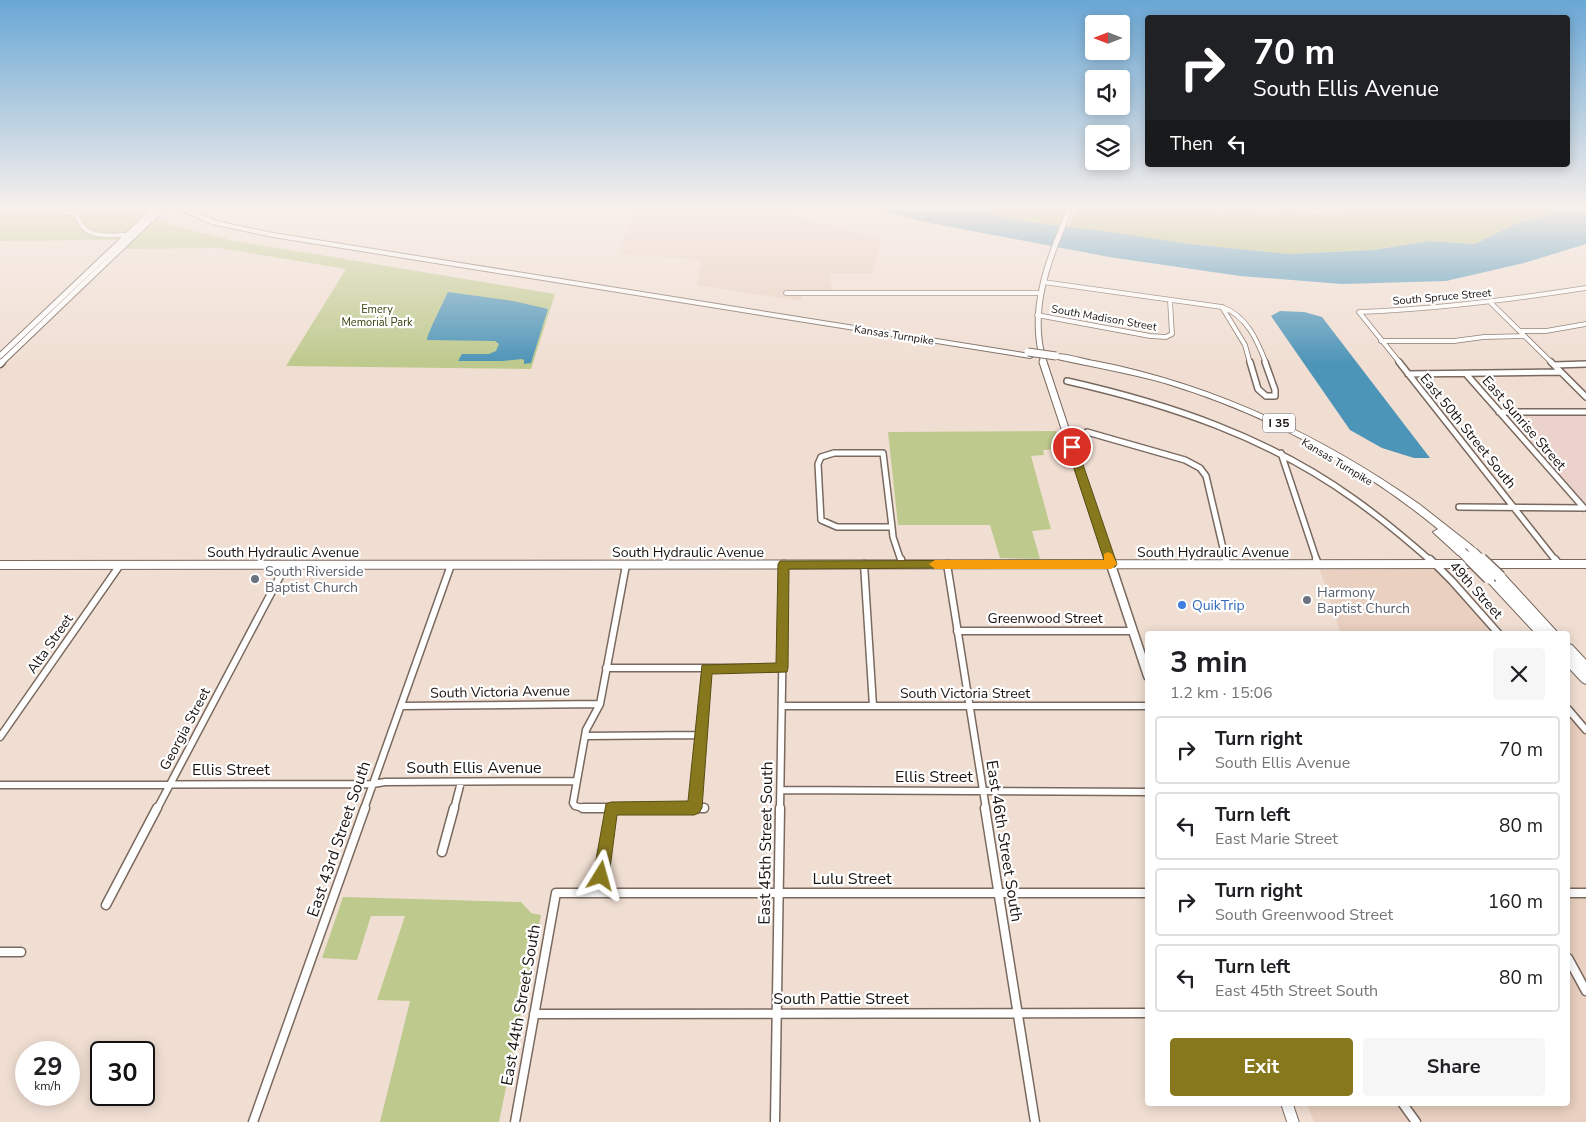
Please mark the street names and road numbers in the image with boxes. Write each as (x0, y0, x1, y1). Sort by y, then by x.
street label: South Spruce Street (1392, 285, 1492, 309)
street label: South Madison Street (1050, 301, 1158, 335)
street label: Kansas Turnpike (853, 321, 935, 349)
street label: East 50th Street South (1416, 370, 1520, 492)
street label: East Sunrise Street (1478, 372, 1570, 474)
road number: I 35 (1263, 413, 1295, 432)
street label: Kansas Turnpike (1299, 435, 1376, 489)
street label: South Hydraulic Avenue (207, 543, 359, 562)
street label: South Hydraulic Avenue (612, 543, 764, 562)
street label: South Hydraulic Avenue (1137, 543, 1289, 562)
street label: 49th Street (1445, 557, 1507, 623)
street label: Greenwood Street (987, 609, 1103, 628)
street label: Alta Street (23, 610, 77, 677)
street label: South Victoria Avenue (430, 681, 570, 703)
street label: Georgia Street (155, 684, 215, 774)
street label: South Victoria Street (900, 684, 1030, 703)
street label: South Ellis Avenue (406, 757, 542, 779)
street label: East 43rd Street South (302, 758, 376, 920)
street label: Ellis Street (192, 759, 270, 781)
street label: East 46th Street South (980, 759, 1028, 923)
street label: East 45th Street South (754, 761, 778, 925)
street label: Ellis Street (895, 766, 973, 788)
street label: Lulu Street (813, 868, 892, 890)
street label: East 44th Street South (496, 923, 546, 1087)
street label: South Pattie Street (773, 988, 909, 1010)

